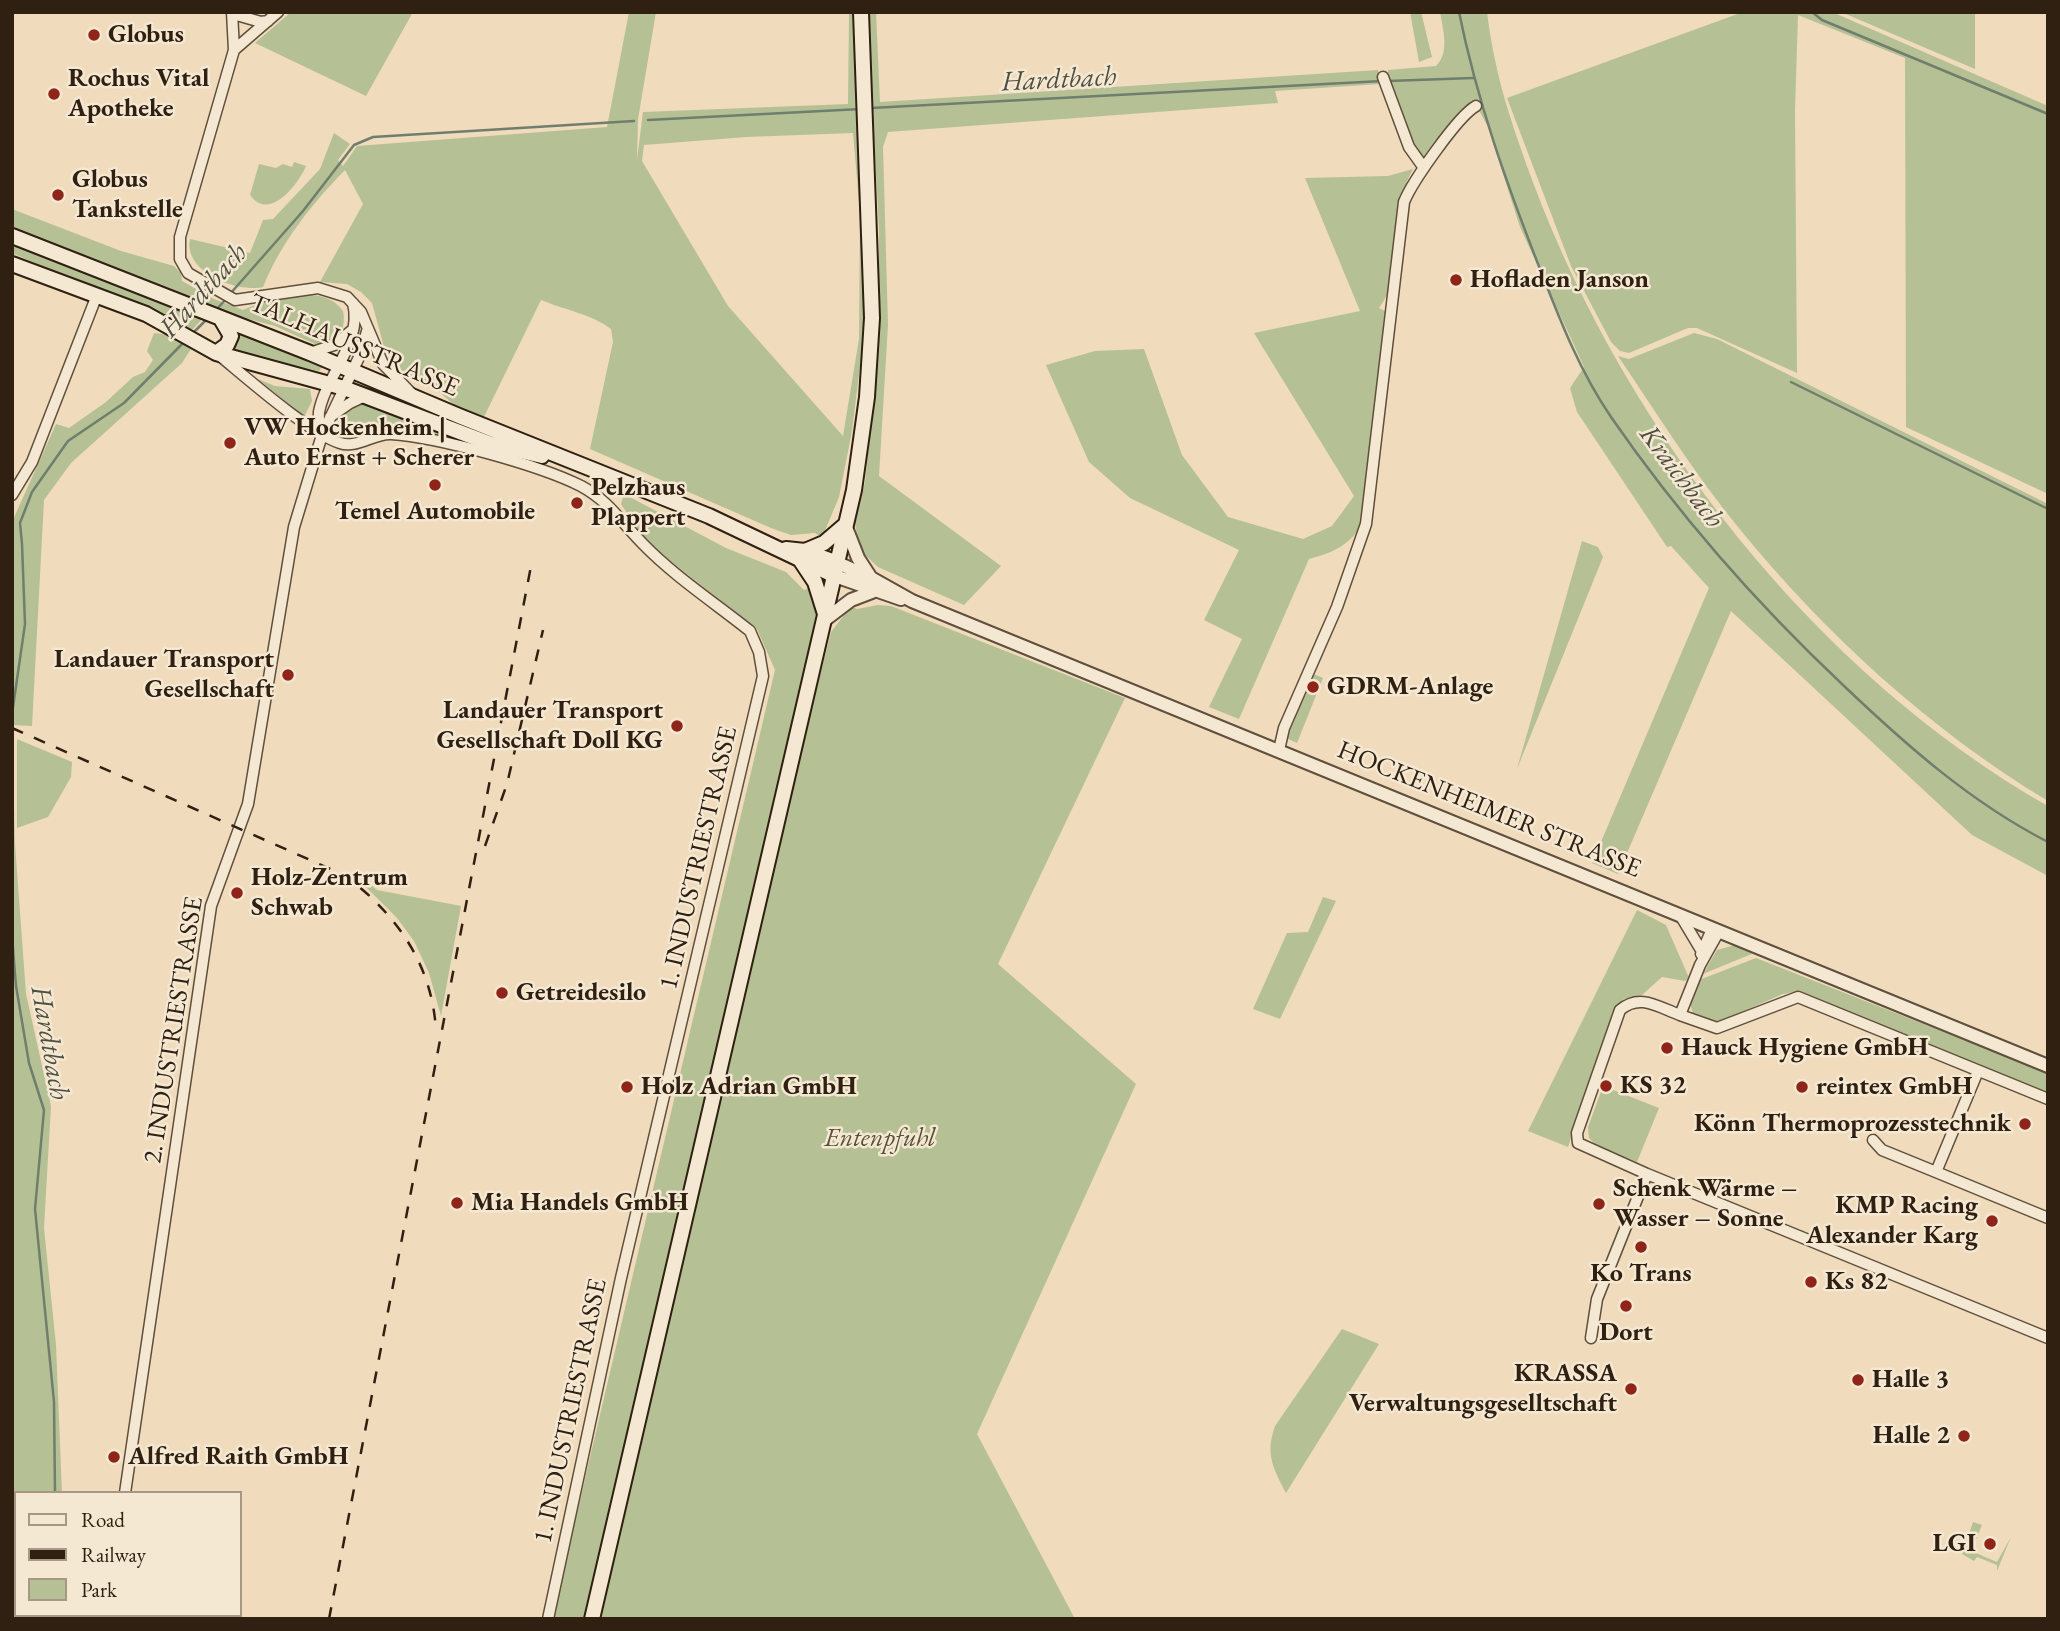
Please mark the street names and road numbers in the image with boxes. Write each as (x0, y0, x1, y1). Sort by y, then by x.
street label: TALHAUSSTRASSE (245, 288, 463, 404)
street label: 1. INDUSTRIESTRASSE (654, 723, 744, 993)
street label: HOCKENHEIMER STRASSE (1333, 735, 1645, 885)
street label: 2. INDUSTRIESTRASSE (138, 895, 210, 1165)
street label: 1. INDUSTRIESTRASSE (528, 1276, 614, 1546)

